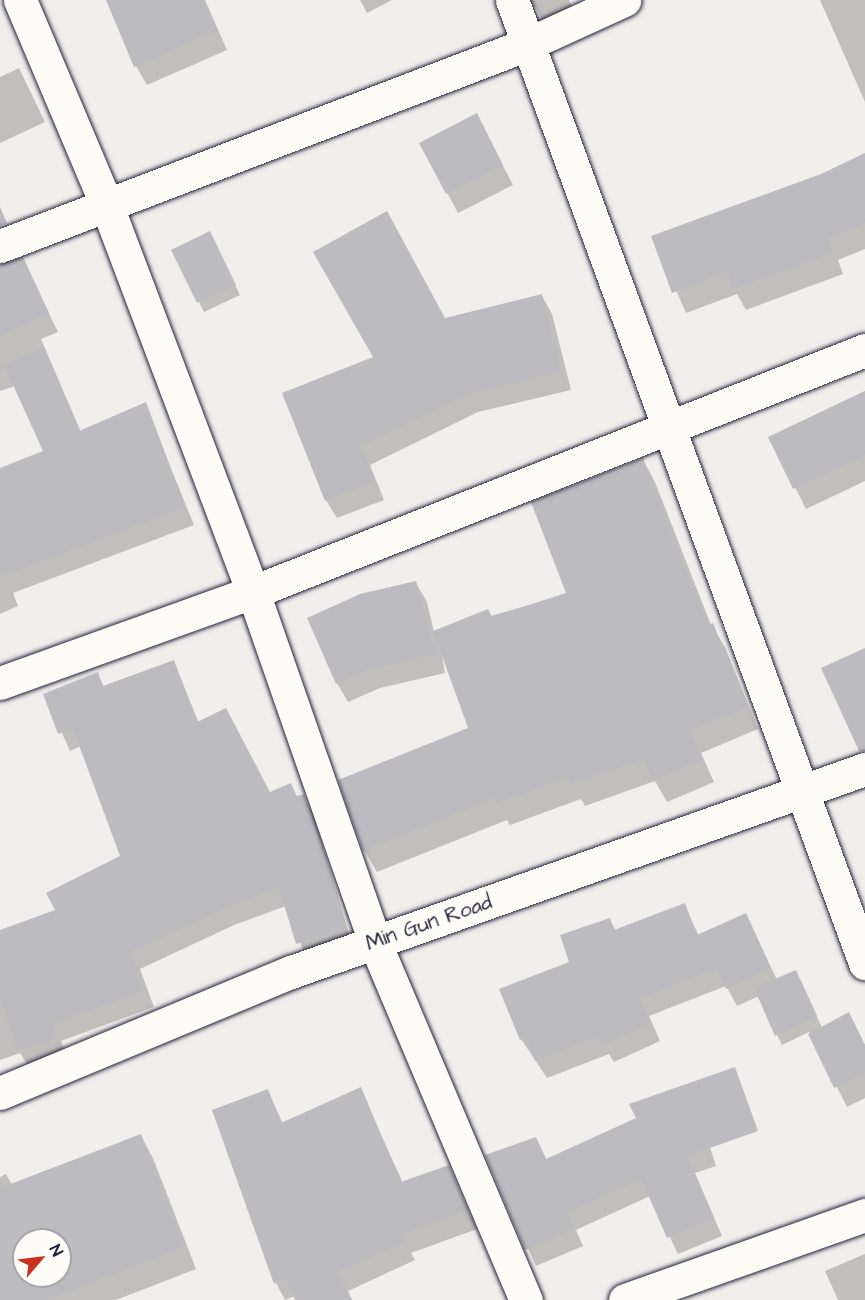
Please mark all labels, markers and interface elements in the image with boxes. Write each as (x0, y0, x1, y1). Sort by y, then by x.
street label: Min Gun Road (363, 890, 495, 956)
north arrow (12, 1228, 72, 1288)
text: N (44, 1241, 68, 1260)

